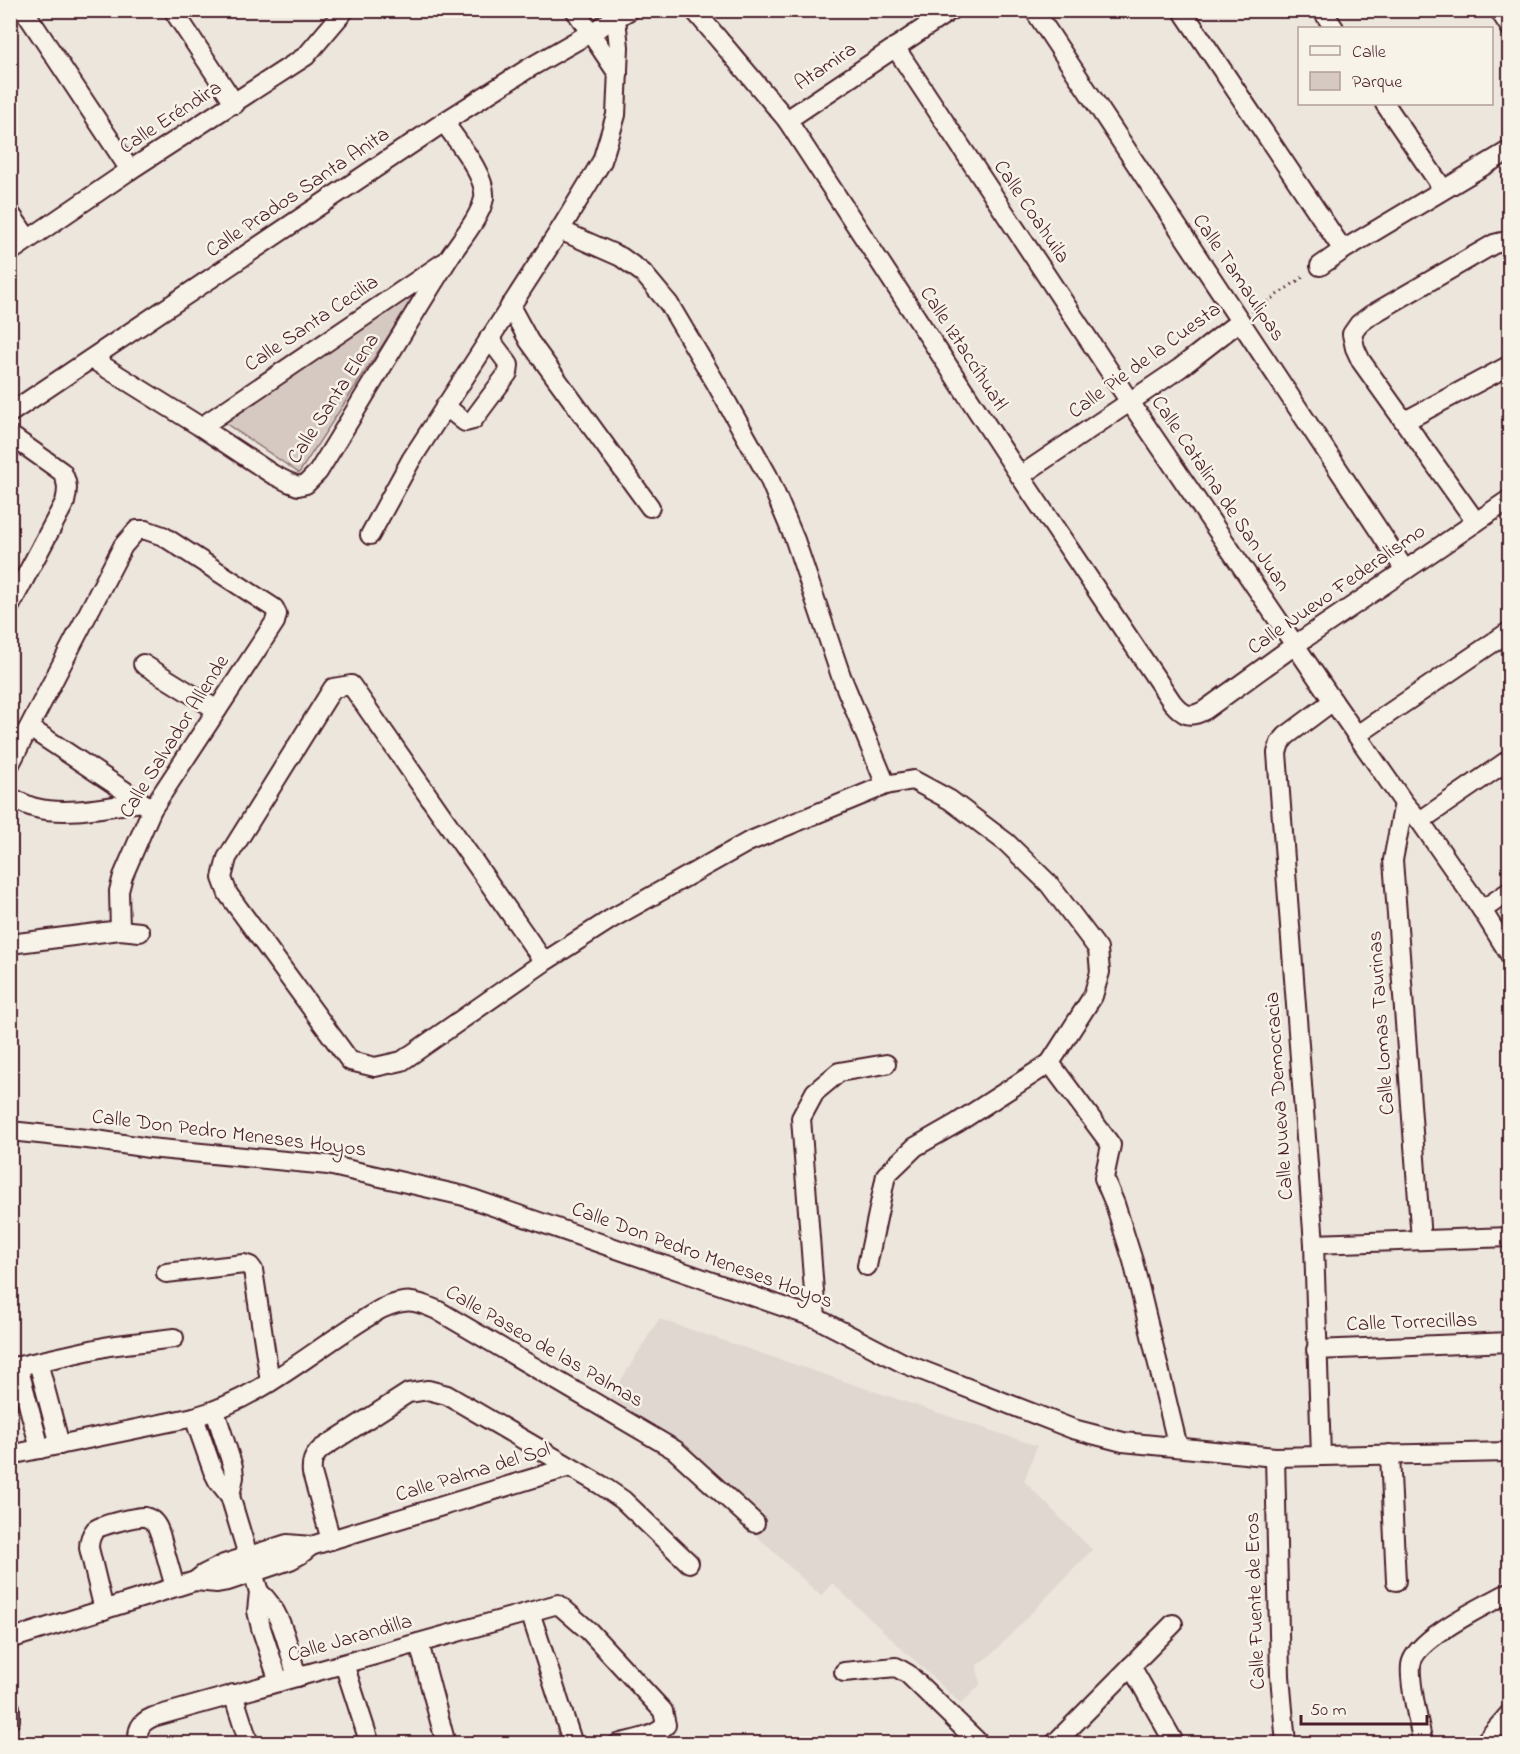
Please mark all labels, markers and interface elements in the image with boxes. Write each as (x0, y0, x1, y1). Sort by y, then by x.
legend (1298, 27, 1493, 105)
street label: Atamira (789, 35, 863, 99)
text: Calle (1352, 40, 1387, 66)
text: Parque (1352, 70, 1403, 96)
street label: Calle Eréndira (114, 74, 228, 162)
street label: Calle Prados Santa Anita (200, 120, 396, 266)
street label: Calle Coahuila (985, 154, 1077, 270)
street label: Calle Tamaulipas (1184, 208, 1292, 348)
street label: Calle Santa Cecilia (239, 268, 385, 380)
street label: Calle Iztaccíhuatl (911, 281, 1015, 417)
street label: Calle Pie de la Cuesta (1062, 295, 1228, 427)
street label: Calle Santa Elena (280, 328, 388, 470)
street label: Calle Catalina de San Juan (1143, 390, 1297, 598)
street label: Calle Nuevo Federalismo (1242, 517, 1432, 663)
street label: Calle Salvador Allende (113, 649, 238, 825)
street label: Calle Lomas Taurinas (1361, 930, 1403, 1116)
street label: Calle Nueva Democracia (1258, 991, 1302, 1201)
street label: Calle Don Pedro Meneses Hoyos (90, 1102, 368, 1168)
street label: Calle Don Pedro Meneses Hoyos (566, 1195, 837, 1319)
street label: Calle Paseo de las Palmas (439, 1278, 649, 1416)
street label: Calle Torrecillas (1346, 1306, 1478, 1340)
street label: Calle Palma del Sol (392, 1435, 554, 1511)
street label: Calle Fuente de Eros (1238, 1512, 1274, 1690)
street label: Calle Jarandilla (284, 1607, 416, 1671)
scale bar (1301, 1688, 1427, 1726)
text: 50 m (1310, 1698, 1347, 1724)

